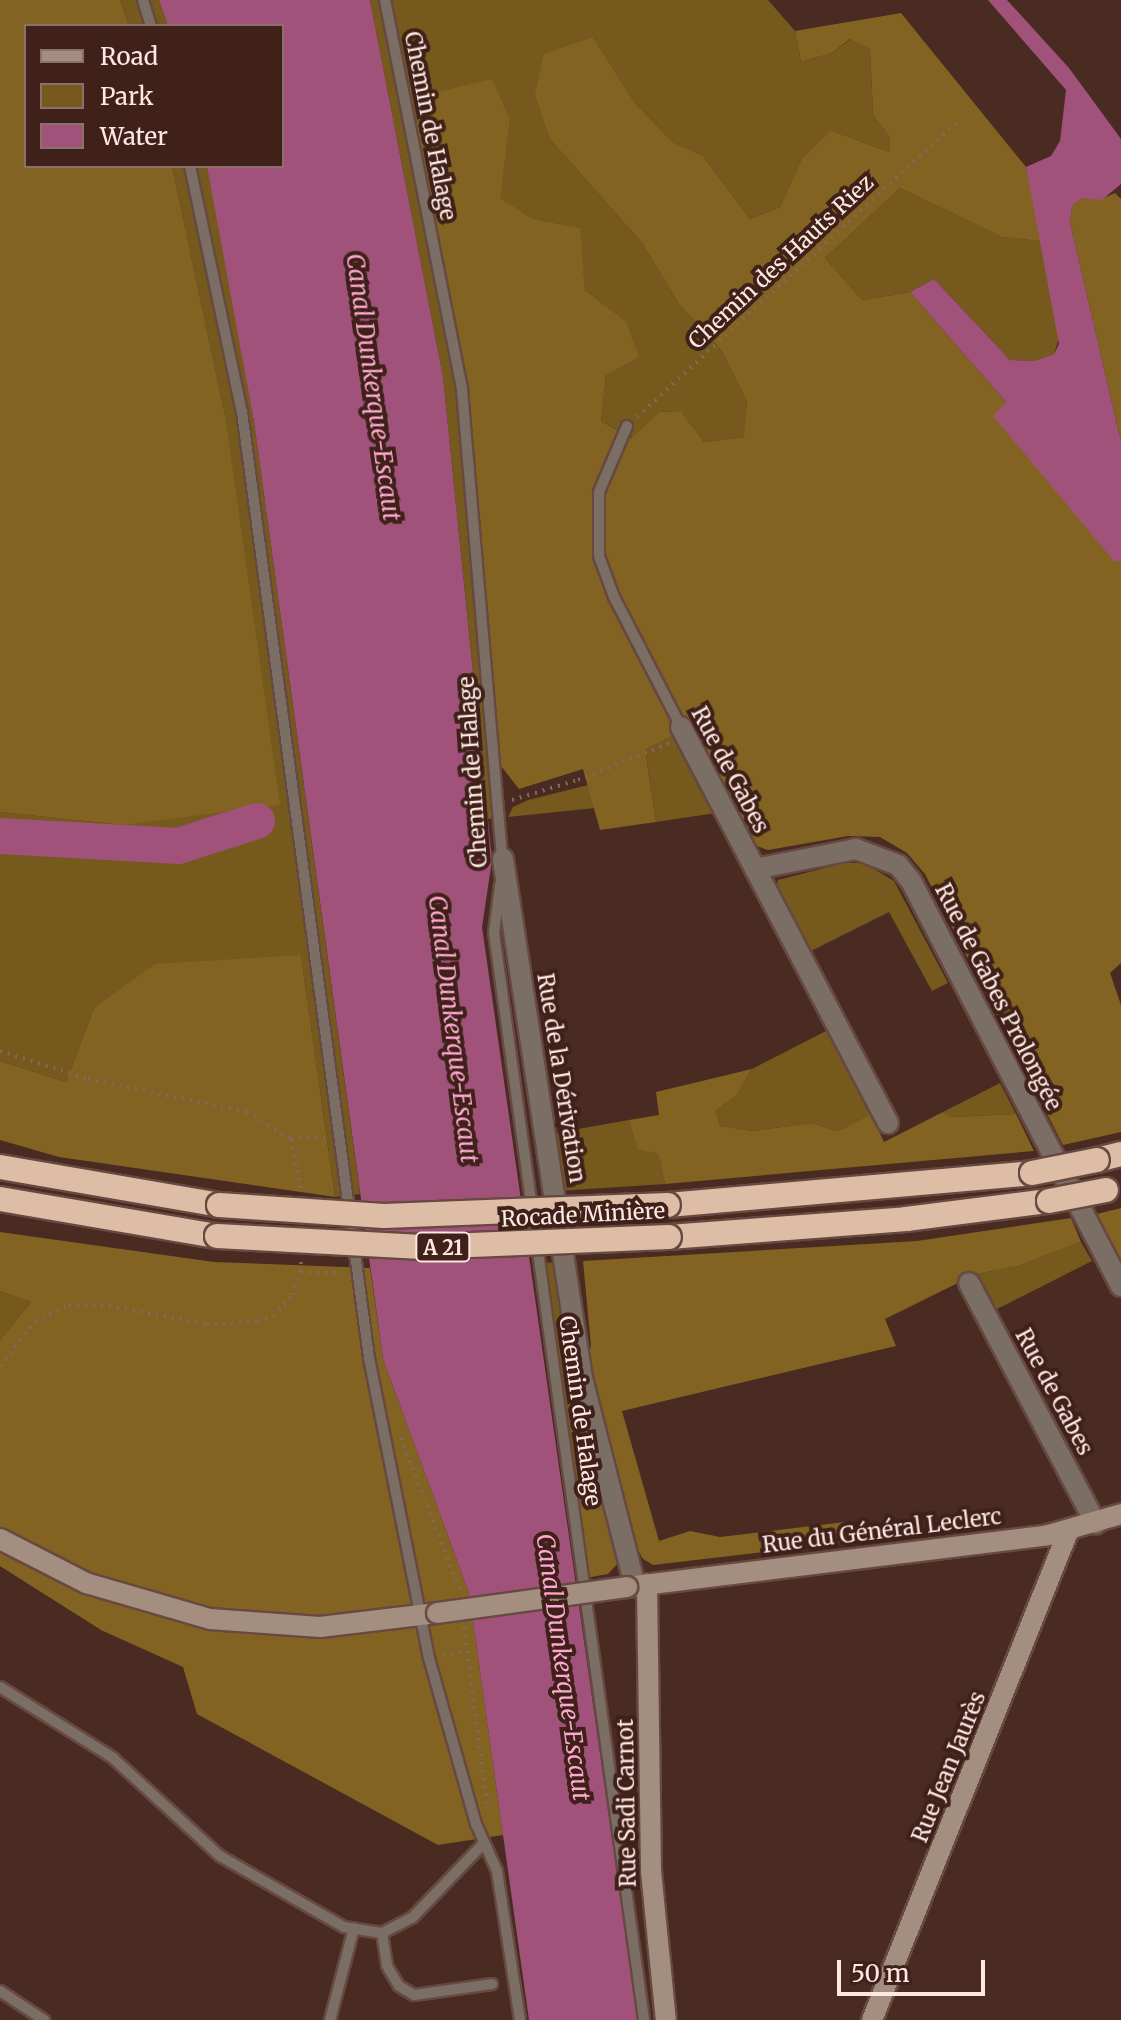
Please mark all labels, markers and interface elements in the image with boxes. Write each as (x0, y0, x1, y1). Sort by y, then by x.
legend (24, 24, 284, 168)
street label: Chemin de Halage (399, 29, 461, 223)
text: Road (100, 41, 158, 72)
text: Park (100, 81, 153, 112)
text: Water (100, 121, 168, 152)
street label: Chemin des Hauts Riez (683, 169, 879, 355)
water label: Canal Dunkerque-Escaut (340, 252, 406, 522)
street label: Chemin de Halage (453, 675, 493, 869)
street label: Rue de Gabes (686, 702, 774, 838)
street label: Rue de Gabes Prolongée (929, 879, 1067, 1115)
water label: Canal Dunkerque-Escaut (422, 894, 484, 1164)
street label: Rue de la Dérivation (531, 971, 591, 1185)
street label: Rocade Minière (500, 1198, 666, 1232)
road number: A 21 (415, 1231, 471, 1263)
street label: Chemin de Halage (554, 1314, 606, 1508)
street label: Rue de Gabes (1010, 1324, 1098, 1460)
street label: Rue du Général Leclerc (761, 1503, 1003, 1559)
water label: Canal Dunkerque-Escaut (530, 1532, 596, 1802)
street label: Rue Jean Jaurès (907, 1688, 991, 1846)
street label: Rue Sadi Carnot (612, 1718, 642, 1888)
scale bar (841, 1944, 989, 1994)
text: 50 m (851, 1958, 910, 1989)

